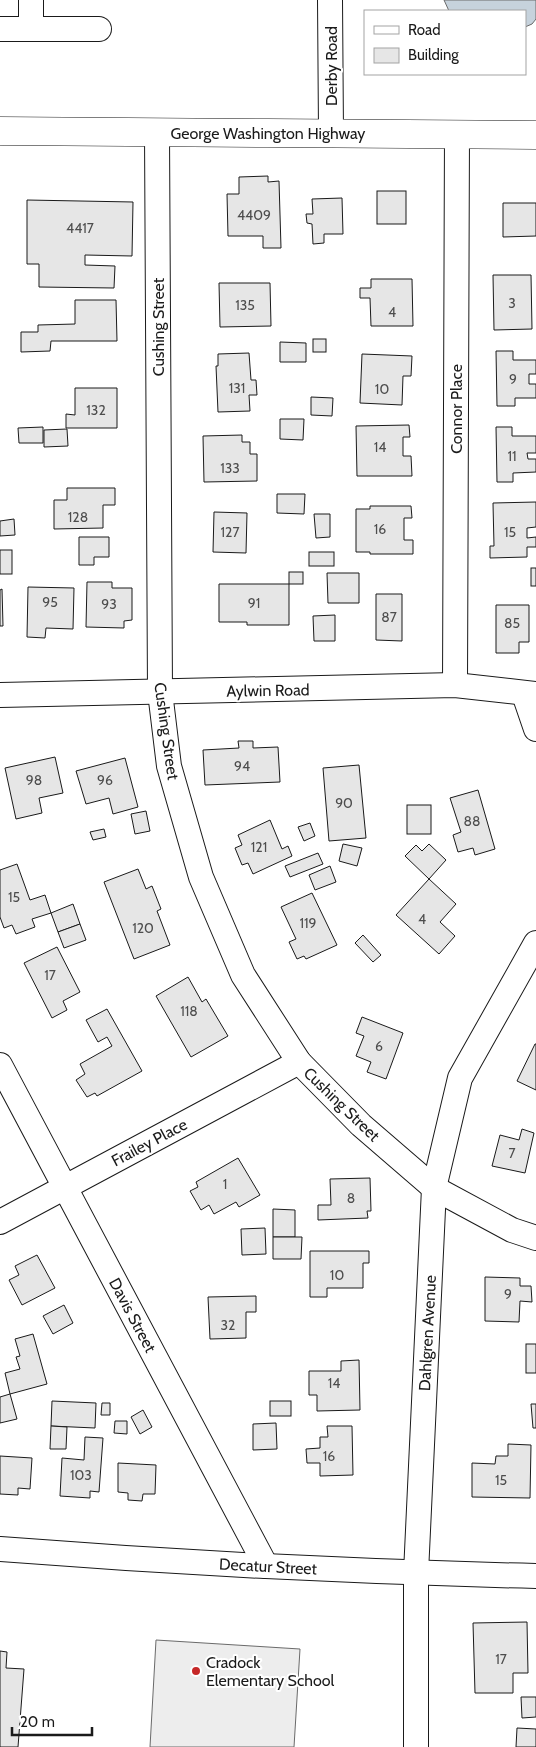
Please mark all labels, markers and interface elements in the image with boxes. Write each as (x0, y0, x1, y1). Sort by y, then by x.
legend (364, 10, 526, 75)
text: Road (408, 21, 441, 39)
street label: Derby Road (322, 26, 341, 106)
text: Building (408, 46, 459, 64)
street label: George Washington Highway (171, 124, 365, 143)
house number: 4409 (237, 206, 271, 224)
house number: 4417 (66, 219, 94, 237)
street label: Cushing Street (149, 277, 168, 376)
house number: 3 (508, 294, 516, 312)
house number: 135 (235, 296, 255, 314)
house number: 4 (388, 303, 396, 321)
street label: Connor Place (447, 364, 466, 454)
house number: 9 (509, 370, 517, 388)
house number: 131 (229, 379, 245, 397)
house number: 10 (375, 380, 389, 398)
house number: 132 (86, 401, 106, 419)
house number: 14 (374, 438, 386, 456)
house number: 11 (507, 447, 517, 465)
house number: 133 (220, 459, 240, 477)
house number: 128 (68, 508, 88, 526)
house number: 16 (374, 520, 386, 538)
house number: 127 (221, 523, 239, 541)
house number: 15 (504, 523, 516, 541)
house number: 95 (42, 593, 58, 611)
house number: 91 (248, 594, 260, 612)
house number: 93 (101, 595, 117, 613)
house number: 87 (381, 608, 397, 626)
house number: 85 (504, 614, 520, 632)
street label: Aylwin Road (226, 680, 310, 701)
street label: Cushing Street (150, 681, 183, 782)
house number: 94 (234, 757, 250, 775)
house number: 98 (26, 771, 42, 789)
house number: 96 (97, 771, 113, 789)
house number: 90 (335, 794, 353, 812)
house number: 88 (464, 812, 480, 830)
house number: 121 (251, 838, 267, 856)
house number: 15 (8, 888, 20, 906)
house number: 4 (418, 910, 426, 928)
house number: 119 (299, 914, 317, 932)
house number: 120 (132, 919, 154, 937)
house number: 17 (44, 966, 56, 984)
house number: 118 (180, 1002, 198, 1020)
house number: 6 (375, 1037, 383, 1055)
street label: Cushing Street (300, 1063, 384, 1146)
street label: Frailey Place (108, 1115, 190, 1170)
house number: 7 (508, 1144, 516, 1162)
house number: 1 (223, 1175, 227, 1193)
house number: 8 (347, 1189, 355, 1207)
house number: 10 (330, 1266, 344, 1284)
street label: Davis Street (105, 1275, 160, 1356)
street label: Dahlgren Avenue (415, 1275, 440, 1391)
house number: 9 (504, 1285, 512, 1303)
house number: 32 (221, 1316, 235, 1334)
house number: 14 (328, 1374, 340, 1392)
house number: 16 (323, 1447, 335, 1465)
house number: 103 (70, 1466, 92, 1484)
house number: 15 (495, 1471, 507, 1489)
street label: Decatur Street (219, 1554, 318, 1579)
house number: 17 (495, 1650, 507, 1668)
place label: Cradock Elementary School (206, 1653, 334, 1690)
marker: Cradock Elementary School (190, 1665, 202, 1677)
scale bar (12, 1704, 92, 1736)
text: 20 m (20, 1713, 55, 1731)

